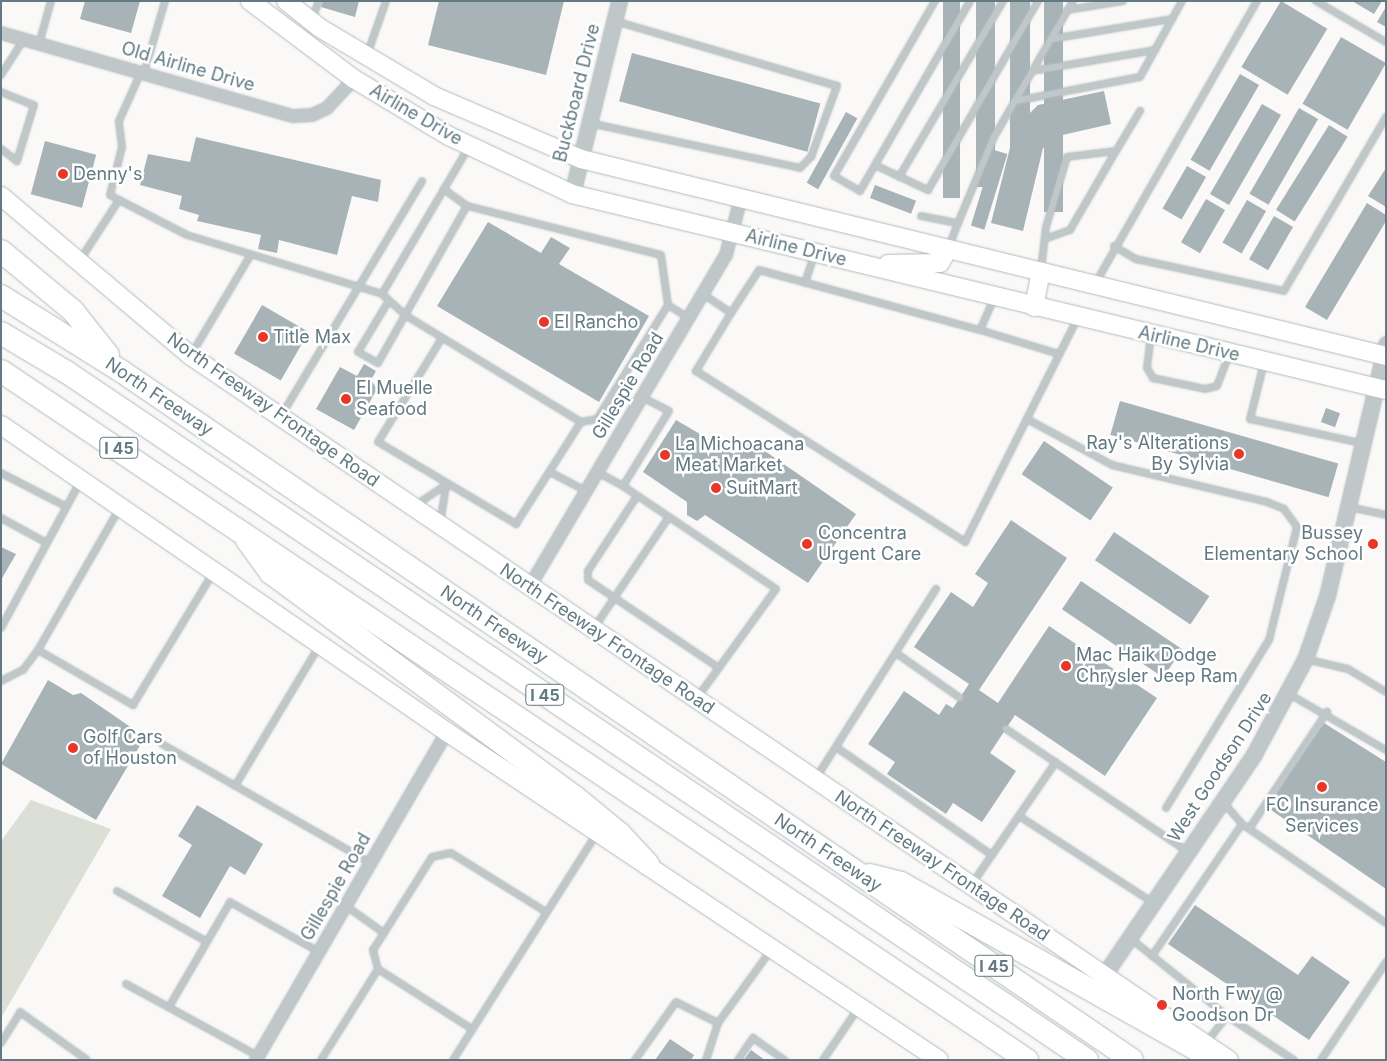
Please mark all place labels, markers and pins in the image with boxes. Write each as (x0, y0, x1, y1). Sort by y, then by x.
place label: Denny's (73, 163, 143, 185)
marker: Denny's (57, 168, 69, 180)
place label: El Rancho (554, 311, 638, 333)
marker: El Rancho (538, 316, 550, 328)
place label: Title Max (273, 326, 351, 348)
marker: Title Max (257, 331, 269, 343)
place label: El Muelle Seafood (356, 378, 433, 420)
marker: El Muelle Seafood (340, 393, 352, 405)
place label: Ray's Alterations By Sylvia (1086, 433, 1229, 476)
place label: La Michoacana Meat Market (675, 434, 804, 476)
marker: Ray's Alterations By Sylvia (1233, 448, 1245, 460)
marker: La Michoacana Meat Market (659, 449, 671, 461)
place label: SuitMart (726, 477, 798, 499)
marker: SuitMart (710, 482, 722, 494)
place label: Concentra Urgent Care (818, 523, 921, 566)
place label: Bussey Elementary School (1204, 523, 1363, 566)
marker: Concentra Urgent Care (800, 537, 814, 551)
marker: Bussey Elementary School (1367, 538, 1379, 550)
place label: Mac Haik Dodge Chrysler Jeep Ram (1076, 645, 1238, 688)
marker: Mac Haik Dodge Chrysler Jeep Ram (1060, 660, 1072, 672)
place label: Golf Cars of Houston (83, 727, 177, 770)
marker: Golf Cars of Houston (67, 742, 79, 754)
marker: FC Insurance Services (1316, 781, 1328, 793)
place label: FC Insurance Services (1266, 795, 1378, 838)
place label: North Fwy @ Goodson Dr (1172, 984, 1283, 1026)
marker: North Fwy @ Goodson Dr (1156, 999, 1168, 1011)

